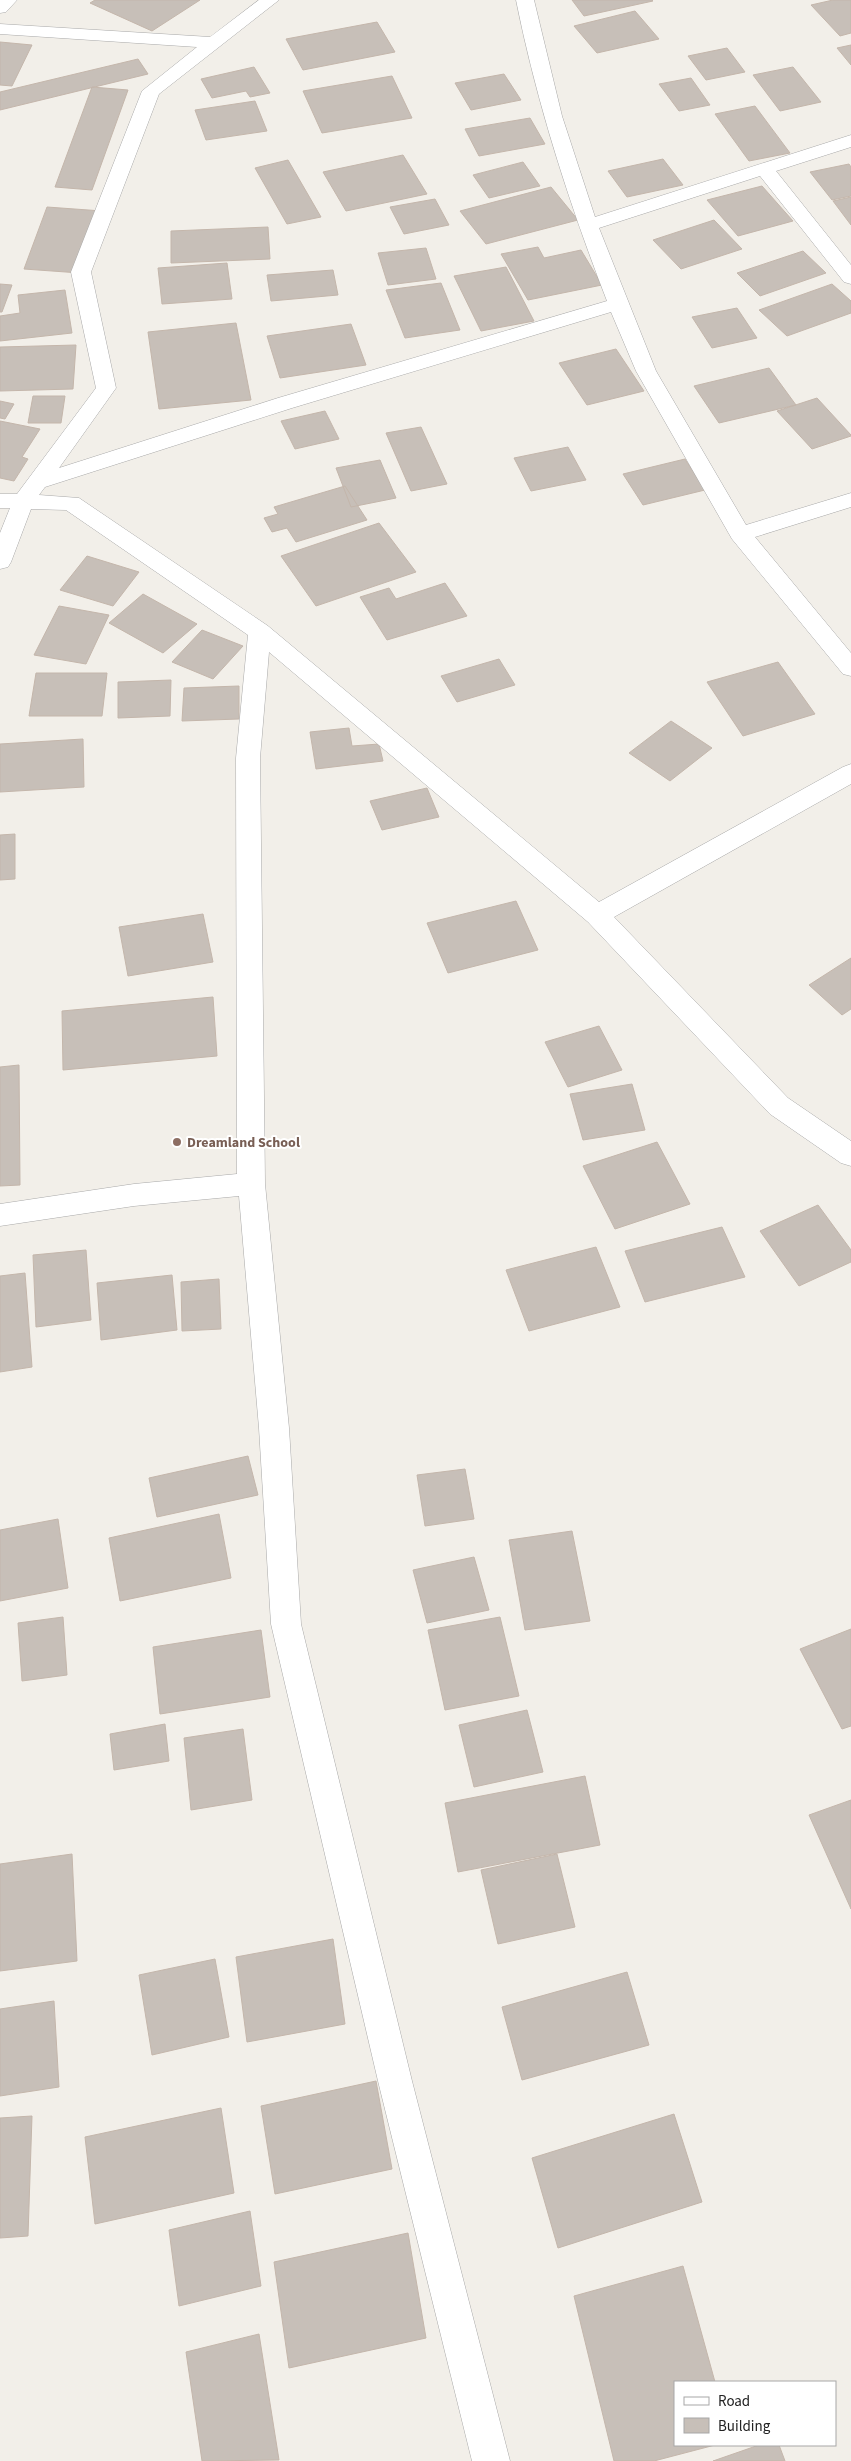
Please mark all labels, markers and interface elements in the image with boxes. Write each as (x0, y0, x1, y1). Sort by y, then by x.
place label: Dreamland School (187, 1133, 300, 1153)
marker: Dreamland School (171, 1136, 183, 1148)
legend (674, 2381, 836, 2446)
text: Road (718, 2391, 750, 2412)
text: Building (718, 2416, 771, 2437)

